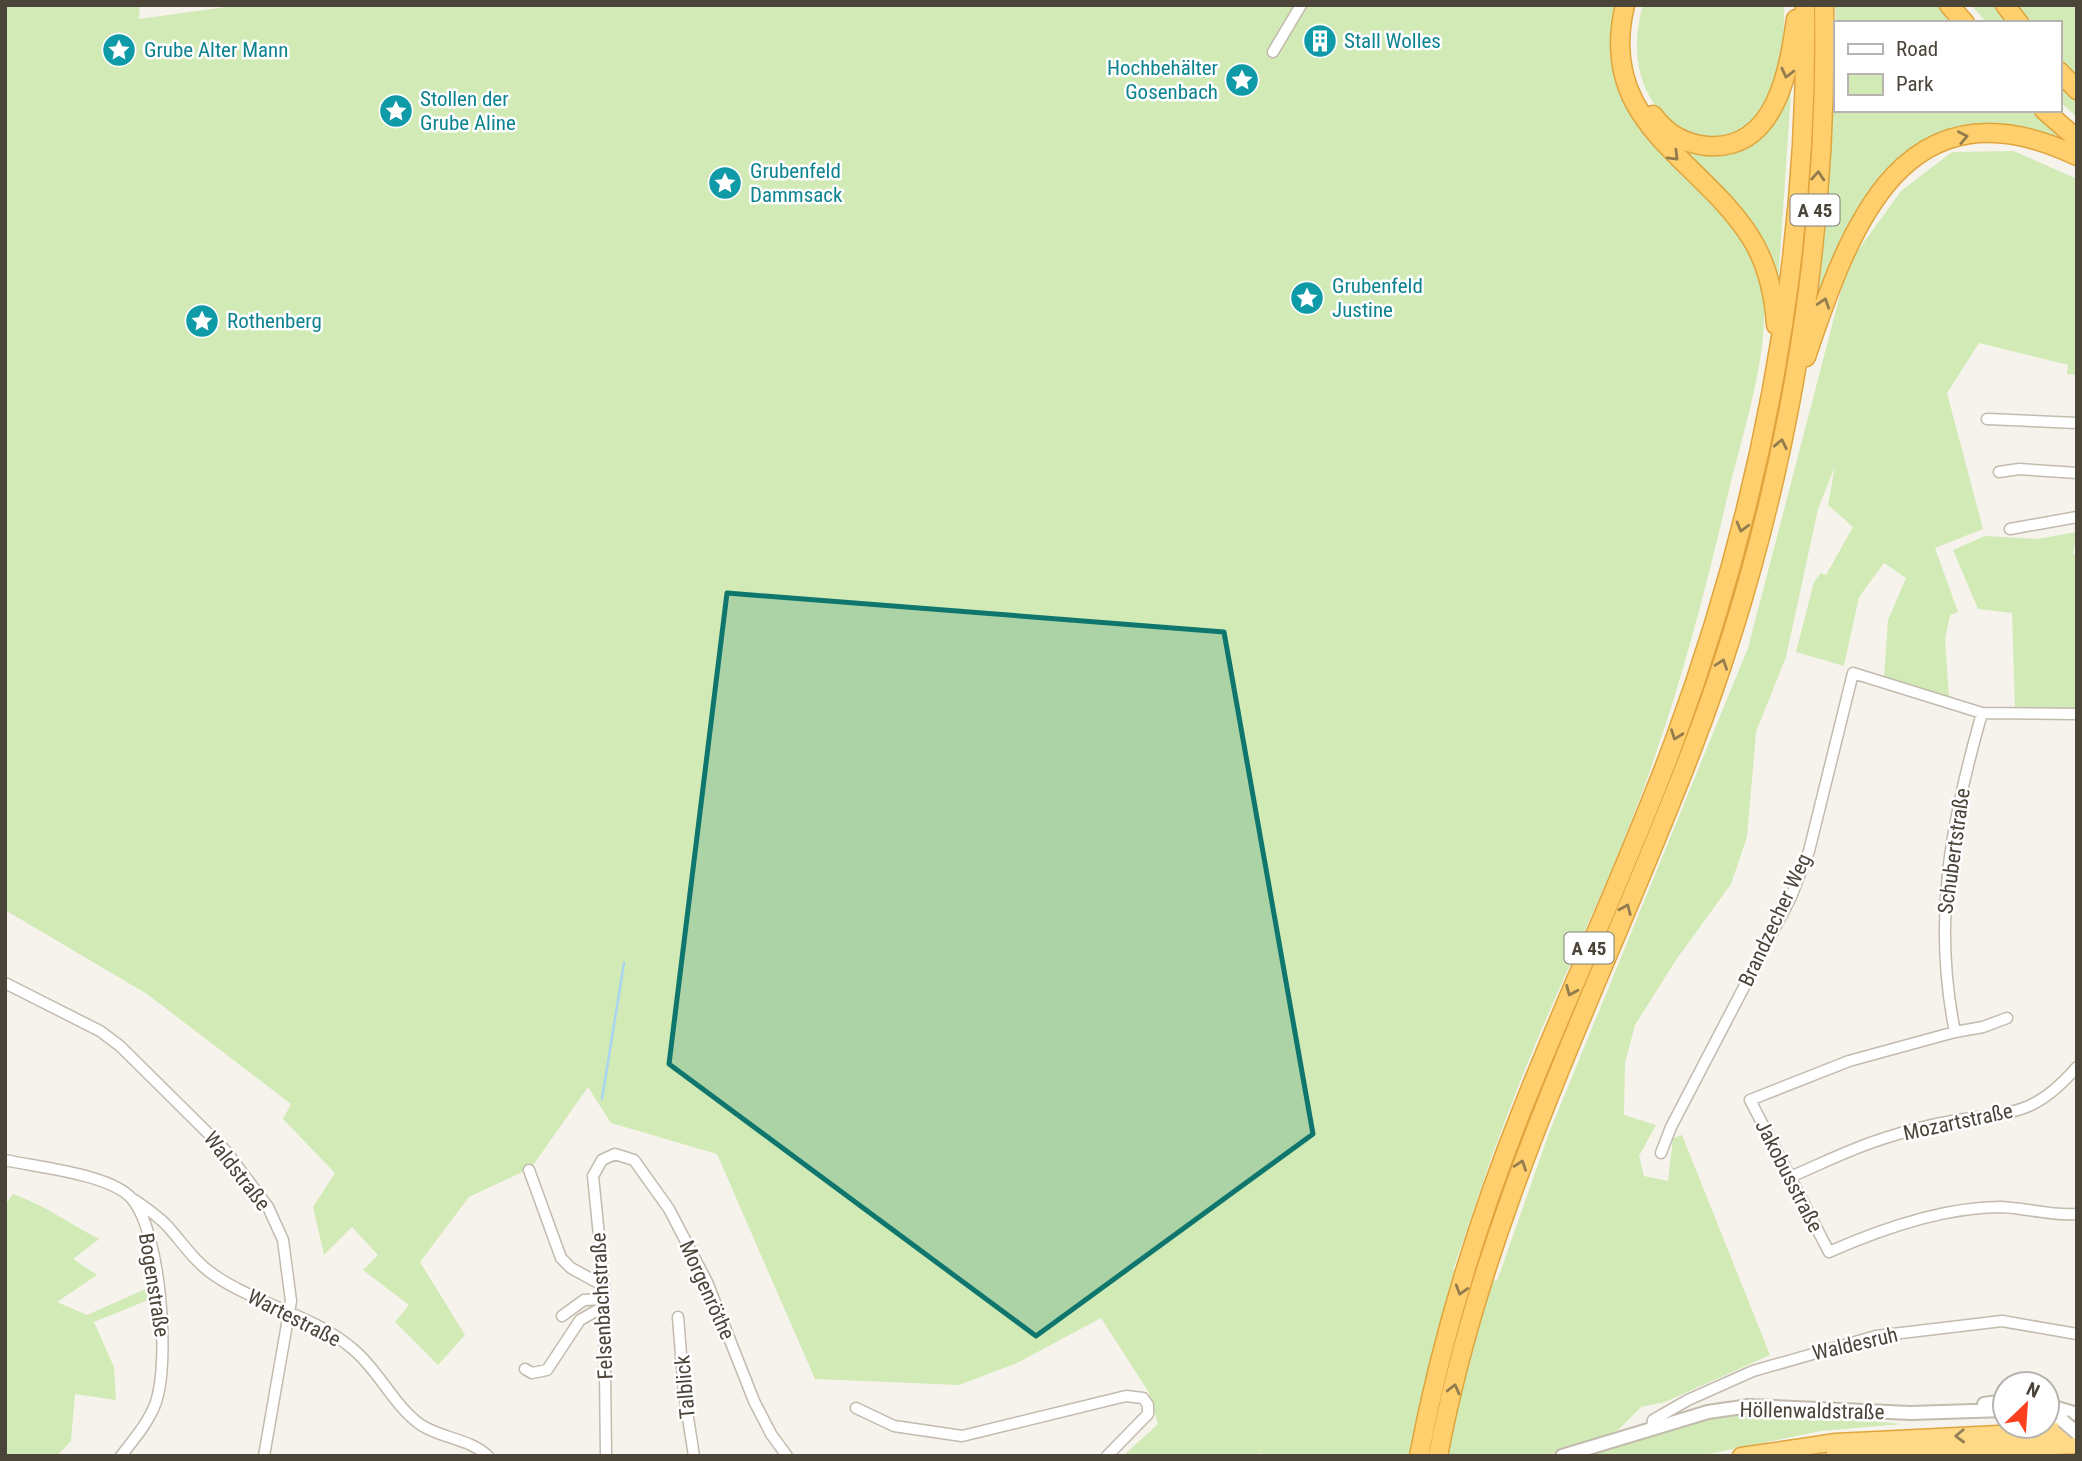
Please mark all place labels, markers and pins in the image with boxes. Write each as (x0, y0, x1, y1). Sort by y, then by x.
building icon: Stall Wolles (1301, 22, 1339, 60)
place label: Stall Wolles (1344, 29, 1441, 53)
place icon: Grube Alter Mann (100, 31, 138, 69)
place label: Grube Alter Mann (144, 38, 288, 62)
place label: Hochbehälter Gosenbach (1107, 56, 1218, 104)
place icon: Hochbehälter Gosenbach (1223, 61, 1261, 99)
place label: Stollen der Grube Aline (420, 87, 516, 135)
place icon: Stollen der Grube Aline (377, 92, 415, 130)
place label: Grubenfeld Dammsack (750, 159, 843, 207)
place icon: Grubenfeld Dammsack (706, 164, 744, 202)
place label: Grubenfeld Justine (1332, 274, 1423, 322)
place icon: Grubenfeld Justine (1288, 279, 1326, 317)
place icon: Rothenberg (183, 302, 221, 340)
place label: Rothenberg (227, 309, 322, 333)

